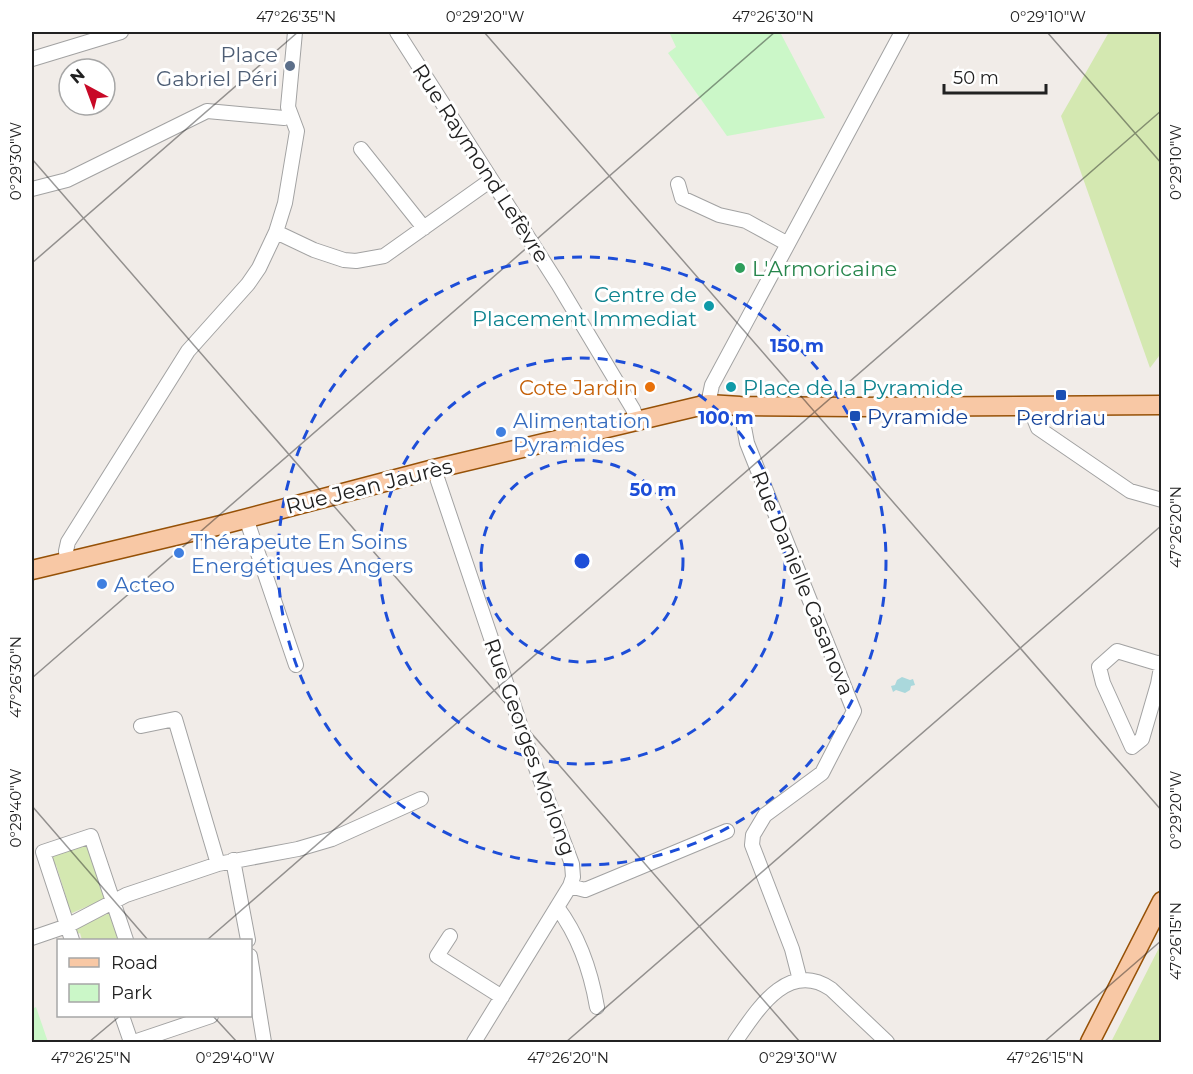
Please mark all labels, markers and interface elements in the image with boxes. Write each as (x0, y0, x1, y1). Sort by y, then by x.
text: 47°26'35"N (256, 7, 336, 26)
text: 0°29'20"W (446, 7, 525, 26)
text: 47°26'30"N (732, 7, 814, 26)
text: 0°29'10"W (1010, 7, 1086, 26)
place label: Place Gabriel Péri (156, 42, 278, 91)
north arrow (57, 57, 117, 117)
scale bar (944, 57, 1046, 95)
marker: Place Gabriel Péri (283, 59, 297, 73)
street label: Rue Raymond Lefèvre (407, 59, 555, 267)
text: N (66, 65, 89, 87)
text: 50 m (953, 67, 999, 89)
text: 0°29'30"W (6, 121, 25, 200)
text: 0°29'10"W (1166, 124, 1185, 200)
place label: L'Armoricaine (752, 256, 897, 281)
marker: L'Armoricaine (733, 261, 747, 275)
place label: Centre de Placement Immediat (472, 282, 697, 331)
marker: Centre de Placement Immediat (702, 299, 716, 313)
text: 150 m (770, 335, 824, 357)
place label: Cote Jardin (519, 375, 638, 400)
place label: Place de la Pyramide (743, 375, 963, 400)
marker: Cote Jardin (643, 380, 657, 394)
marker: Place de la Pyramide (724, 380, 738, 394)
marker: Perdriau (1054, 388, 1068, 402)
place label: Pyramide (867, 404, 968, 429)
place label: Perdriau (1016, 405, 1106, 430)
text: 100 m (698, 407, 754, 429)
place label: Alimentation Pyramides (513, 408, 651, 457)
marker: Pyramide (848, 409, 862, 423)
marker: Alimentation Pyramides (494, 425, 508, 439)
street label: Rue Jean Jaurès (283, 453, 455, 519)
street label: Rue Danielle Casanova (747, 467, 859, 699)
text: 50 m (630, 479, 676, 501)
text: 47°26'20"N (1166, 486, 1185, 568)
place label: Thérapeute En Soins Energétiques Angers (191, 529, 413, 578)
marker: Thérapeute En Soins Energétiques Angers (172, 546, 186, 560)
centre of rings (572, 551, 592, 571)
place label: Acteo (114, 572, 175, 597)
marker: Acteo (95, 577, 109, 591)
street label: Rue Georges Morlong (479, 635, 581, 859)
text: 47°26'30"N (6, 636, 25, 718)
text: 0°29'40"W (6, 768, 25, 848)
text: 0°29'20"W (1166, 770, 1185, 849)
text: 47°26'15"N (1166, 902, 1185, 980)
legend (57, 939, 252, 1017)
text: Road (111, 952, 158, 974)
text: Park (111, 982, 152, 1004)
text: 47°26'25"N (51, 1048, 131, 1067)
text: 0°29'40"W (195, 1048, 275, 1067)
text: 47°26'20"N (527, 1048, 609, 1067)
text: 0°29'30"W (759, 1048, 838, 1067)
text: 47°26'15"N (1006, 1048, 1084, 1067)

